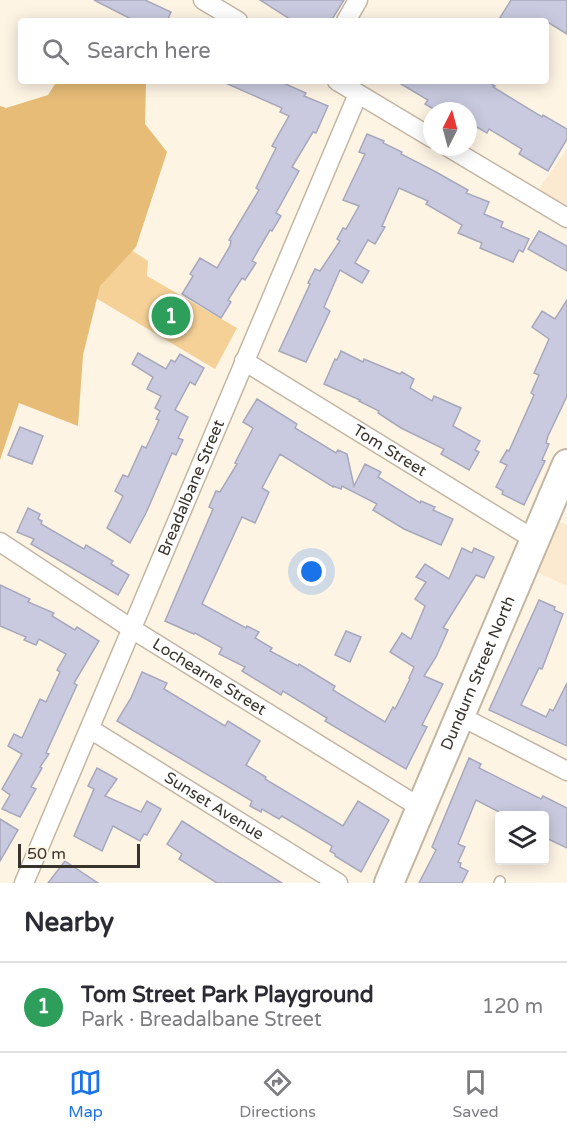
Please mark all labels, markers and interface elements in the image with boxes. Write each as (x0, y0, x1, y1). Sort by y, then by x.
search box (18, 18, 549, 84)
icon: search (39, 35, 72, 68)
text: Search here (87, 38, 211, 64)
north arrow (423, 102, 477, 156)
pin: 1 (152, 294, 190, 338)
street label: Breadalbane Street (154, 417, 229, 559)
street label: Tom Street (349, 420, 430, 481)
your location (297, 557, 326, 586)
street label: Dundurn Street North (437, 593, 520, 753)
street label: Lochearne Street (149, 634, 270, 720)
street label: Sunset Avenue (161, 768, 268, 844)
map controls (495, 811, 549, 865)
button: layers (495, 811, 549, 865)
scale bar (18, 841, 140, 868)
text: 50 m (27, 844, 66, 864)
text: Nearby (24, 907, 114, 938)
text: Tom Street Park Playground (81, 982, 374, 1008)
text: 1 (37, 995, 50, 1019)
text: 120 m (482, 995, 543, 1019)
text: Park · Breadalbane Street (81, 1008, 322, 1032)
tab: Map (68, 1066, 103, 1122)
tab: Directions (239, 1066, 316, 1122)
tab: Saved (452, 1066, 499, 1122)

